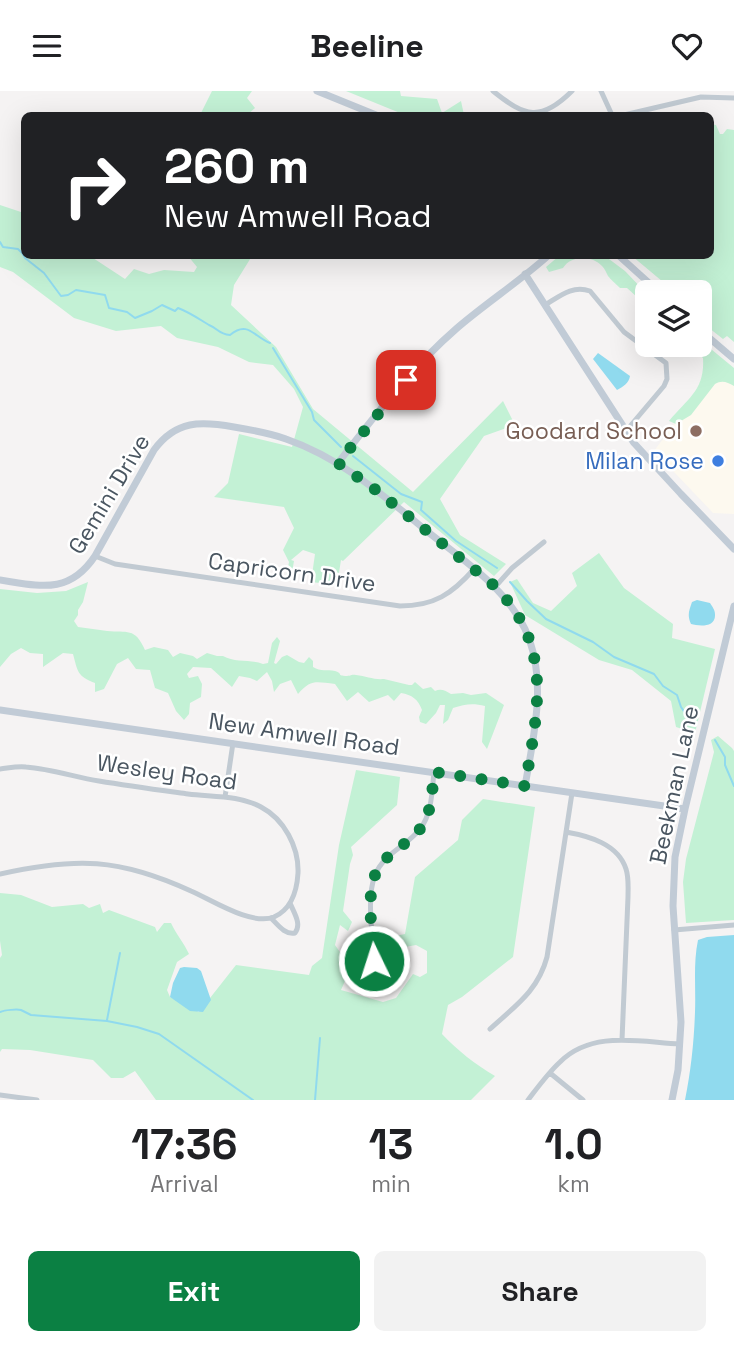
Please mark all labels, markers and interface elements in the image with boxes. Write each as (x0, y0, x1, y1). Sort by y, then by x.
text: Beeline (310, 26, 424, 66)
icon: menu (28, 27, 66, 65)
icon: heart (668, 27, 706, 65)
text: 260 m (164, 135, 309, 197)
icon: right (49, 140, 140, 231)
text: New Amwell Road (164, 196, 432, 236)
map controls (635, 280, 712, 357)
button: layers (635, 280, 712, 357)
pin (376, 350, 436, 410)
icon: arrive (387, 361, 425, 399)
place label: Goodard School (505, 416, 682, 446)
marker: Goodard School (688, 423, 704, 439)
street label: Gemini Drive (61, 428, 157, 560)
place label: Milan Rose (585, 446, 704, 476)
marker: Milan Rose (710, 453, 726, 469)
street label: Capricorn Drive (206, 545, 378, 599)
street label: Beekman Lane (643, 703, 705, 867)
street label: New Amwell Road (207, 706, 401, 762)
street label: Wesley Road (95, 747, 239, 797)
position arrow (337, 924, 411, 998)
text: 17:36 (131, 1118, 238, 1171)
text: 13 (369, 1118, 413, 1171)
text: 1.0 (545, 1118, 603, 1171)
text: Arrival (150, 1169, 219, 1199)
text: min (371, 1169, 411, 1199)
text: km (558, 1169, 590, 1199)
button: Exit (28, 1251, 360, 1331)
button: Share (374, 1251, 706, 1331)

